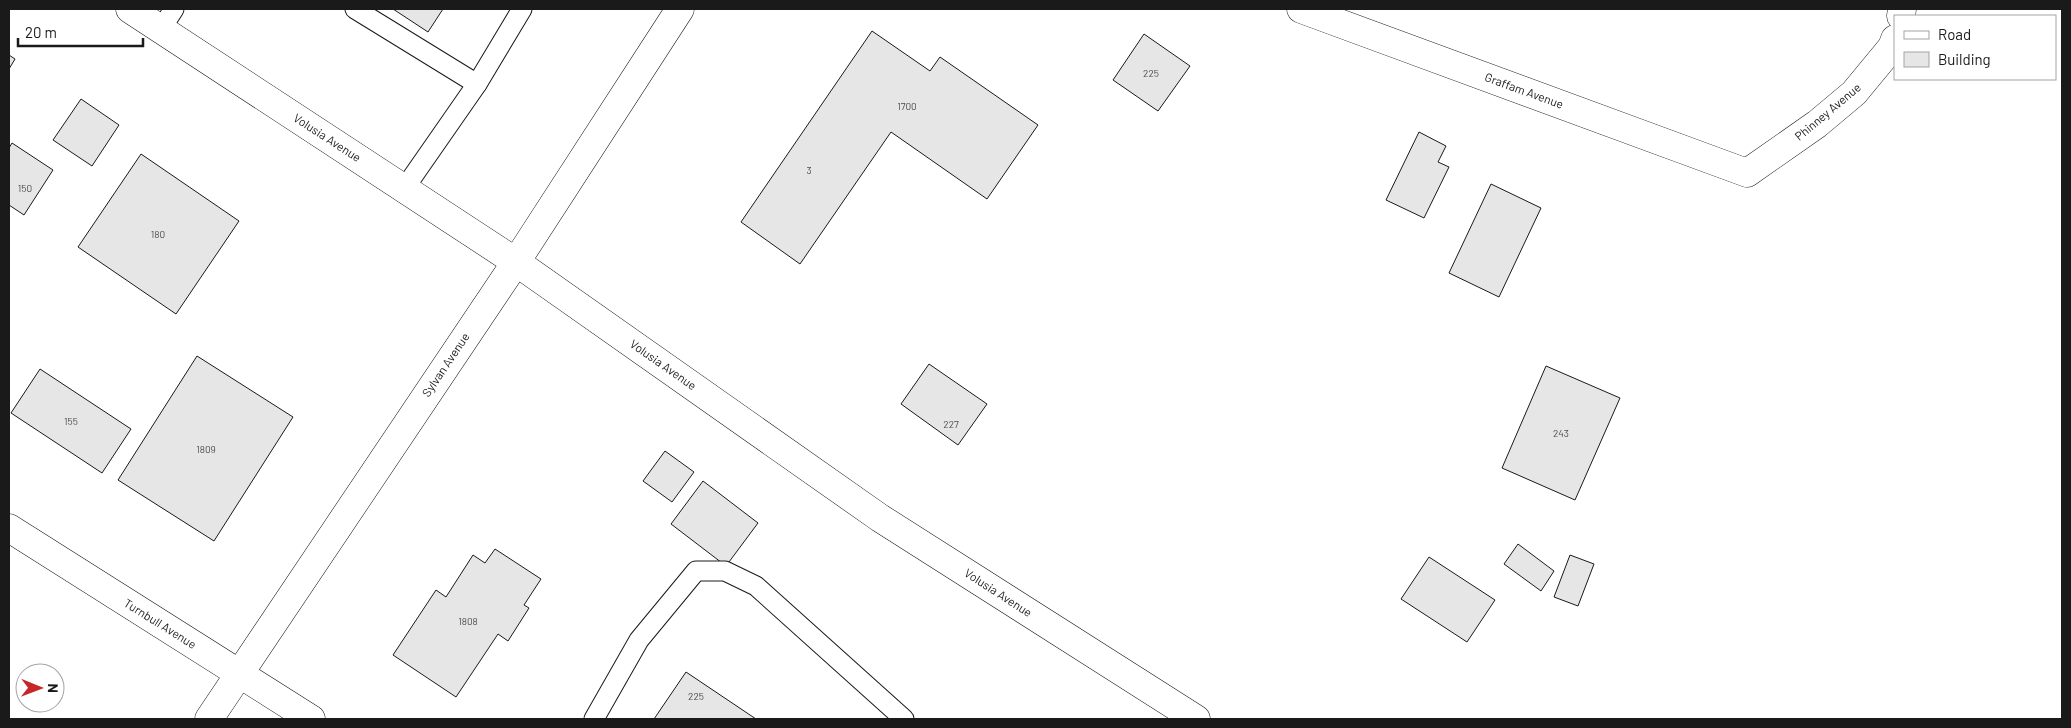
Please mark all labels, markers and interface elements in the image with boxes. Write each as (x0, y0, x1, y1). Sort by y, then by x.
scale bar (18, 15, 142, 47)
legend (1894, 15, 2056, 80)
text: 20 m (25, 23, 57, 41)
text: Road (1938, 25, 1971, 43)
text: Building (1938, 50, 1991, 68)
house number: 225 (1143, 67, 1159, 79)
street label: Graffam Avenue (1483, 69, 1566, 111)
street label: Phinney Avenue (1792, 80, 1863, 143)
house number: 1700 (897, 100, 917, 112)
street label: Volusia Avenue (291, 110, 364, 164)
house number: 3 (806, 164, 812, 176)
house number: 150 (18, 182, 32, 194)
house number: 180 (151, 228, 165, 240)
street label: Sylvan Avenue (419, 330, 472, 399)
street label: Volusia Avenue (628, 336, 699, 392)
house number: 155 (64, 415, 78, 427)
house number: 227 (943, 418, 959, 430)
house number: 243 (1553, 427, 1569, 439)
house number: 1809 (196, 443, 216, 455)
street label: Volusia Avenue (962, 565, 1035, 619)
street label: Turnbull Avenue (122, 595, 199, 651)
house number: 1808 (458, 615, 478, 627)
north arrow (15, 663, 65, 713)
text: N (45, 683, 62, 693)
house number: 225 (688, 690, 704, 702)

